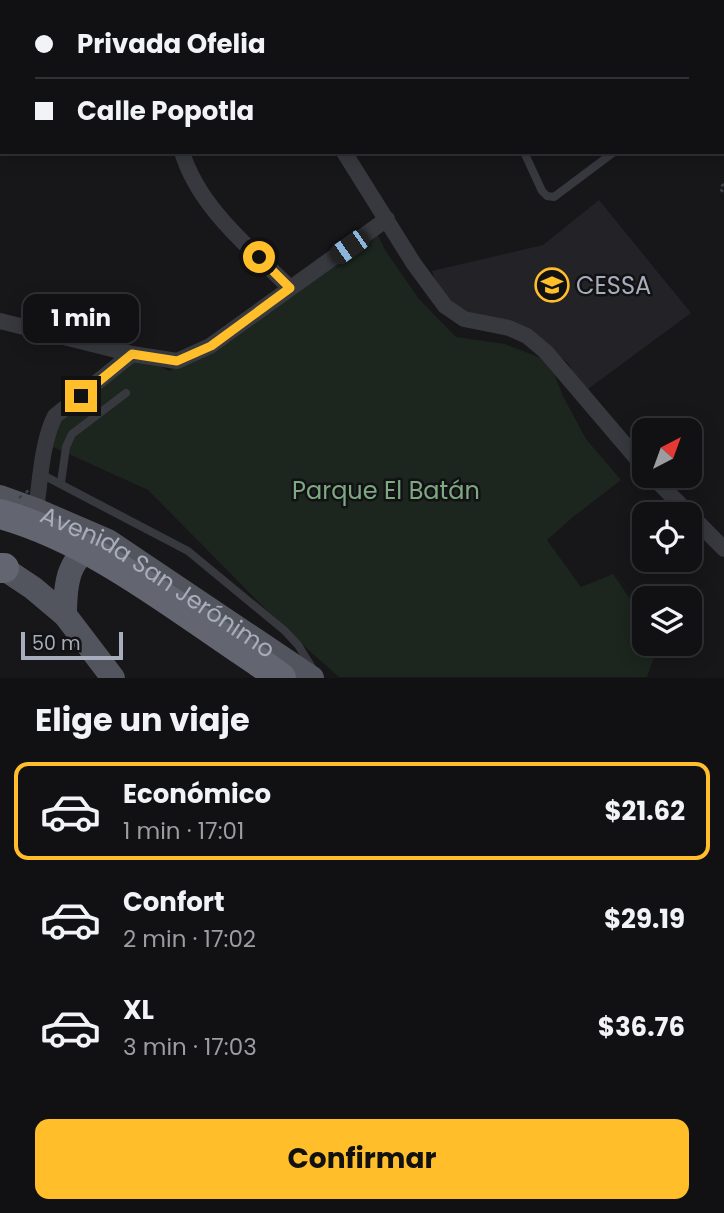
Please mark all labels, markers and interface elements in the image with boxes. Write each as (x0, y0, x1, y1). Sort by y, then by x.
text: Privada Ofelia (77, 26, 266, 62)
text: Calle Popotla (77, 93, 254, 129)
car (326, 226, 373, 268)
route start (243, 241, 275, 273)
school or university icon: CESSA (533, 266, 571, 304)
place label: CESSA (576, 269, 651, 302)
callout: 1 min (23, 294, 139, 344)
text: 1 min (51, 302, 111, 334)
route end (65, 380, 97, 412)
north arrow (632, 418, 702, 488)
map controls (632, 418, 702, 656)
park label: Parque El Batán (292, 474, 480, 507)
street label: Avenida San Jerónimo (36, 497, 282, 665)
button: locate (632, 502, 702, 572)
button: layers (632, 586, 702, 656)
scale bar (21, 628, 122, 660)
text: 50 m (32, 630, 81, 657)
text: Elige un viaje (35, 697, 250, 742)
text: Económico (123, 776, 271, 812)
icon: car (39, 780, 102, 843)
text: $21.62 (605, 793, 685, 829)
text: 1 min · 17:01 (123, 815, 244, 847)
text: Confort (123, 884, 225, 920)
icon: car (39, 888, 102, 951)
text: $29.19 (604, 901, 685, 937)
text: 2 min · 17:02 (123, 923, 256, 955)
text: XL (123, 992, 154, 1028)
icon: car (39, 996, 102, 1059)
text: $36.76 (598, 1009, 685, 1045)
text: 3 min · 17:03 (123, 1031, 257, 1063)
button: Confirmar (35, 1119, 689, 1199)

